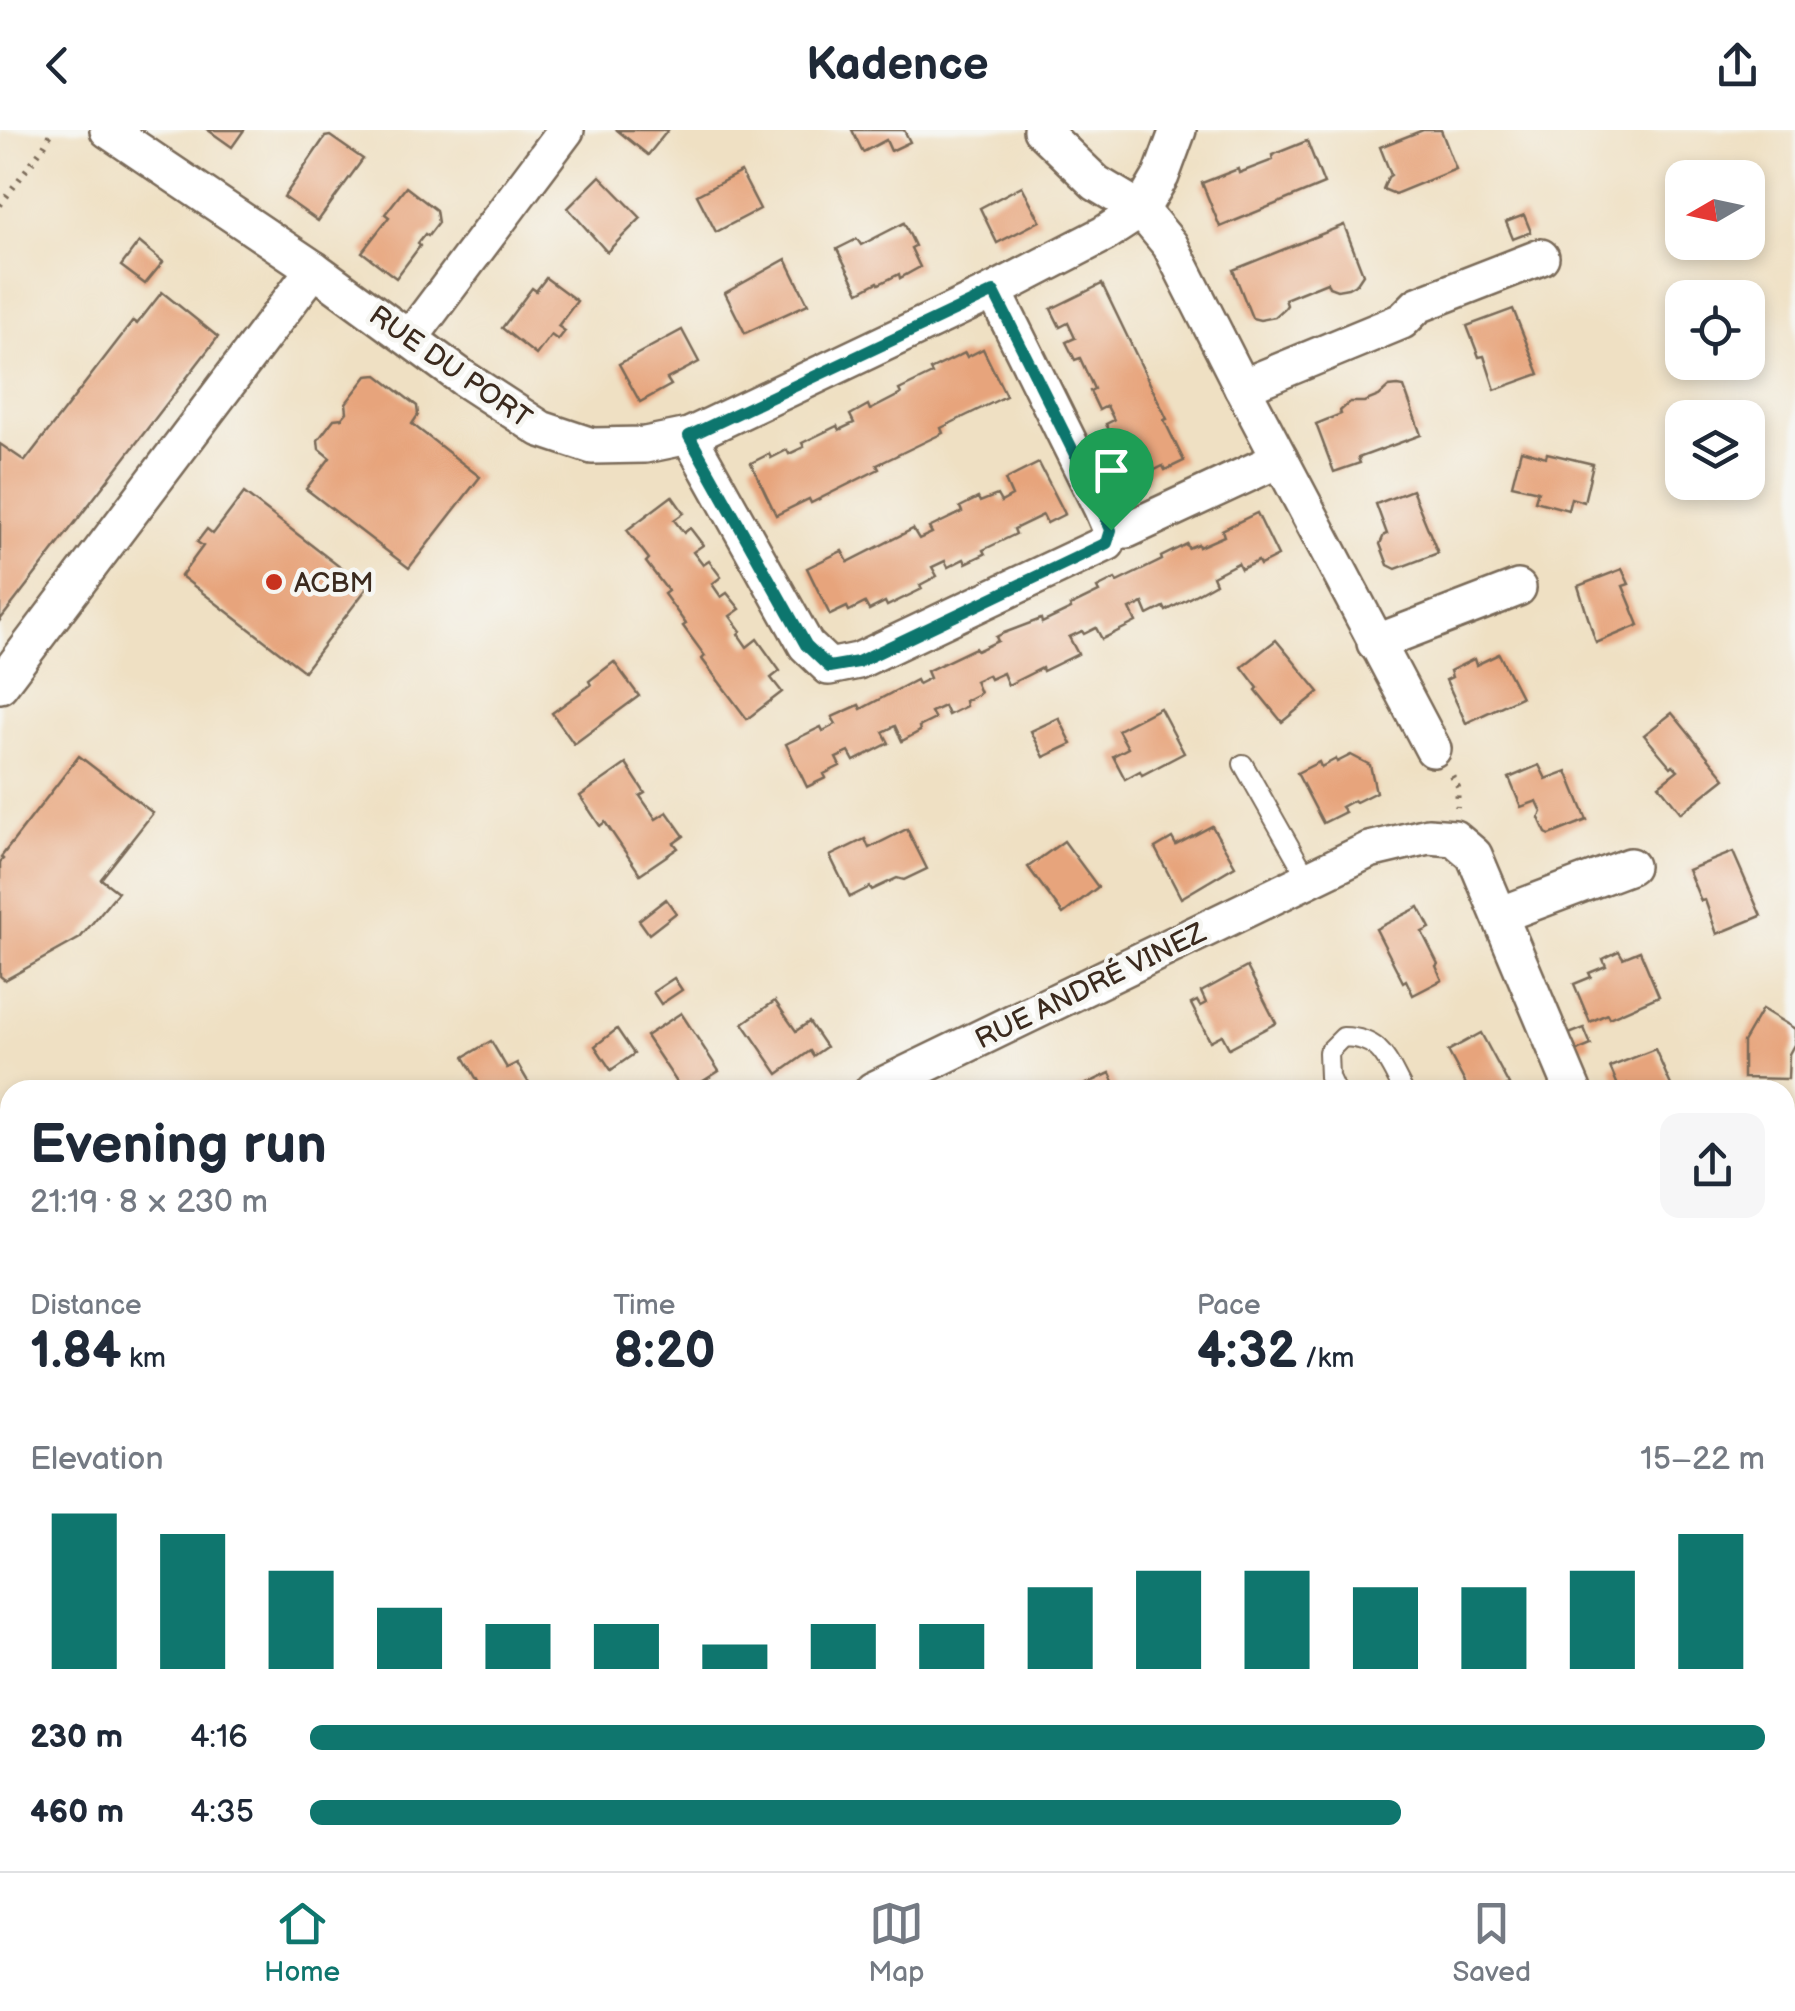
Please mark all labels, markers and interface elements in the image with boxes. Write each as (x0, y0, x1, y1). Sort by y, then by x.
icon: back (30, 38, 85, 93)
text: Kadence (806, 38, 989, 93)
icon: share (1710, 38, 1765, 93)
north arrow (1665, 160, 1765, 260)
map controls (1665, 160, 1765, 500)
button: locate (1665, 280, 1765, 380)
street label: RUE DU PORT (363, 299, 538, 435)
button: layers (1665, 400, 1765, 500)
pin (1069, 428, 1154, 531)
icon: arrive (1084, 443, 1139, 498)
place label: ACBM (294, 567, 374, 600)
marker: ACBM (263, 571, 285, 593)
street label: RUE ANDRÉ VINEZ (970, 915, 1212, 1056)
text: Evening run (30, 1112, 327, 1179)
button: share (1660, 1113, 1765, 1218)
text: 21:19 · 8 × 230 m (30, 1183, 268, 1222)
text: Distance (30, 1289, 142, 1322)
text: Time (613, 1289, 675, 1322)
text: Pace (1197, 1289, 1261, 1322)
text: 1.84 (30, 1322, 122, 1382)
text: 8:20 (613, 1322, 716, 1382)
text: 4:32 (1197, 1322, 1297, 1382)
text: km (122, 1342, 166, 1375)
text: /km (1297, 1342, 1354, 1375)
text: Elevation (30, 1440, 163, 1479)
text: 15–22 m (1640, 1440, 1765, 1479)
text: 230 m (30, 1718, 123, 1757)
text: 4:16 (190, 1718, 248, 1757)
text: 460 m (30, 1793, 124, 1832)
text: 4:35 (190, 1793, 254, 1832)
tab: Home (264, 1896, 340, 1989)
tab: Map (868, 1896, 924, 1989)
tab: Saved (1452, 1896, 1531, 1989)

